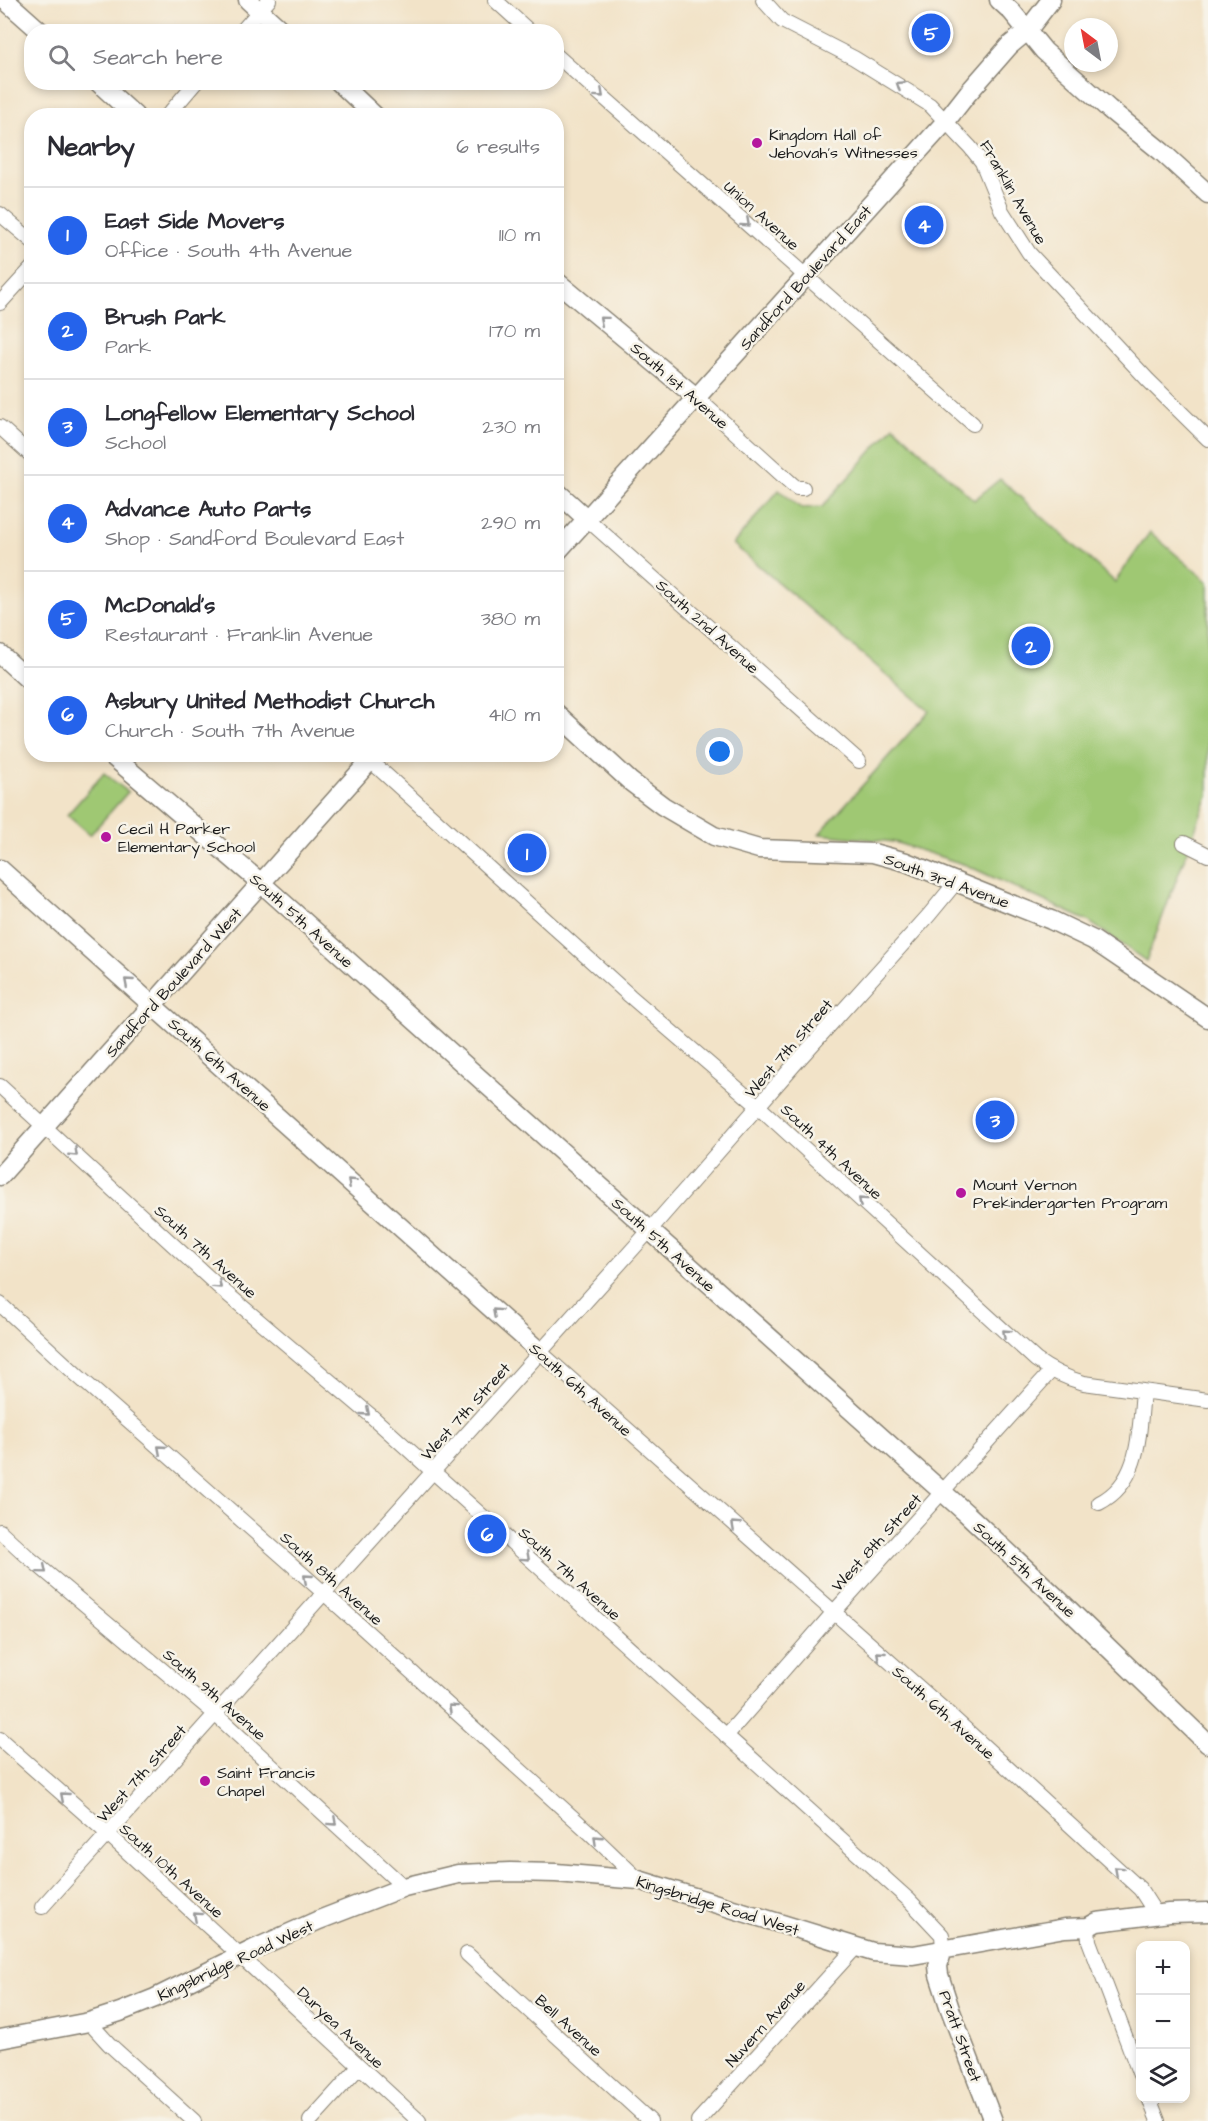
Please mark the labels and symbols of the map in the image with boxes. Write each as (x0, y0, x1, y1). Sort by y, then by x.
pin: 5 (912, 10, 950, 56)
north arrow (1064, 18, 1118, 72)
one-way arrow (896, 81, 906, 93)
one-way arrow (593, 87, 604, 98)
place label: Kingdom Hall of Jehovah’s Witnesses (769, 124, 918, 164)
marker: Kingdom Hall of Jehovah’s Witnesses (750, 136, 764, 150)
street label: Franklin Avenue (974, 136, 1052, 249)
street label: Union Avenue (719, 176, 804, 256)
street label: Sandford Boulevard East (735, 200, 877, 355)
pin: 4 (904, 202, 944, 248)
one-way arrow (739, 216, 750, 227)
one-way arrow (599, 316, 610, 327)
street label: South 1st Avenue (626, 337, 733, 435)
street label: South 2nd Avenue (651, 574, 764, 679)
pin: 2 (1012, 624, 1050, 668)
your location (705, 737, 734, 766)
place label: Cecil H Parker Elementary School (118, 818, 255, 859)
marker: Cecil H Parker Elementary School (99, 830, 113, 844)
pin: 1 (508, 830, 546, 876)
street label: South 3rd Avenue (881, 848, 1013, 914)
street label: South 5th Avenue (245, 868, 358, 973)
street label: Sandford Boulevard West (101, 903, 247, 1062)
one-way arrow (123, 978, 134, 989)
street label: West 7th Street (740, 994, 838, 1103)
street label: South 6th Avenue (163, 1013, 276, 1117)
pin: 3 (976, 1098, 1014, 1142)
street label: South 4th Avenue (776, 1099, 887, 1205)
one-way arrow (68, 1146, 78, 1157)
place label: Mount Vernon Prekindergarten Program (973, 1174, 1168, 1215)
one-way arrow (347, 1178, 358, 1189)
marker: Mount Vernon Prekindergarten Program (954, 1186, 968, 1200)
street label: South 5th Avenue (607, 1192, 720, 1297)
one-way arrow (858, 1197, 869, 1208)
street label: South 7th Avenue (149, 1200, 262, 1304)
one-way arrow (211, 1278, 221, 1289)
one-way arrow (492, 1308, 503, 1319)
one-way arrow (1002, 1329, 1013, 1340)
street label: South 6th Avenue (524, 1338, 637, 1442)
street label: West 7th Street (416, 1358, 516, 1465)
one-way arrow (359, 1405, 370, 1416)
one-way arrow (157, 1445, 168, 1456)
street label: West 8th Street (827, 1488, 927, 1597)
pin: 6 (468, 1512, 506, 1556)
street label: South 5th Avenue (968, 1517, 1080, 1623)
one-way arrow (731, 1521, 741, 1532)
street label: South 7th Avenue (513, 1522, 626, 1626)
street label: South 8th Avenue (275, 1527, 388, 1631)
one-way arrow (520, 1550, 530, 1561)
one-way arrow (36, 1563, 47, 1574)
one-way arrow (303, 1574, 314, 1585)
street label: South 9th Avenue (158, 1644, 271, 1746)
one-way arrow (876, 1651, 887, 1662)
street label: South 6th Avenue (887, 1661, 1000, 1765)
one-way arrow (448, 1704, 459, 1715)
street label: West 7th Street (92, 1720, 192, 1827)
place label: Saint Francis Chapel (217, 1762, 315, 1802)
marker: Saint Francis Chapel (198, 1774, 212, 1788)
one-way arrow (60, 1792, 71, 1803)
one-way arrow (326, 1815, 337, 1826)
street label: South 10th Avenue (115, 1818, 228, 1924)
one-way arrow (593, 1835, 604, 1846)
one-way arrow (1115, 1866, 1125, 1877)
street label: Kingsbridge Road West (633, 1871, 802, 1942)
one-way arrow (194, 1912, 204, 1923)
street label: Kingsbridge Road West (154, 1915, 318, 2008)
street label: Nuvern Avenue (721, 1975, 811, 2072)
street label: Duryea Avenue (291, 1982, 389, 2075)
street label: Pratt Street (933, 1988, 987, 2086)
street label: Bell Avenue (530, 1990, 607, 2062)

